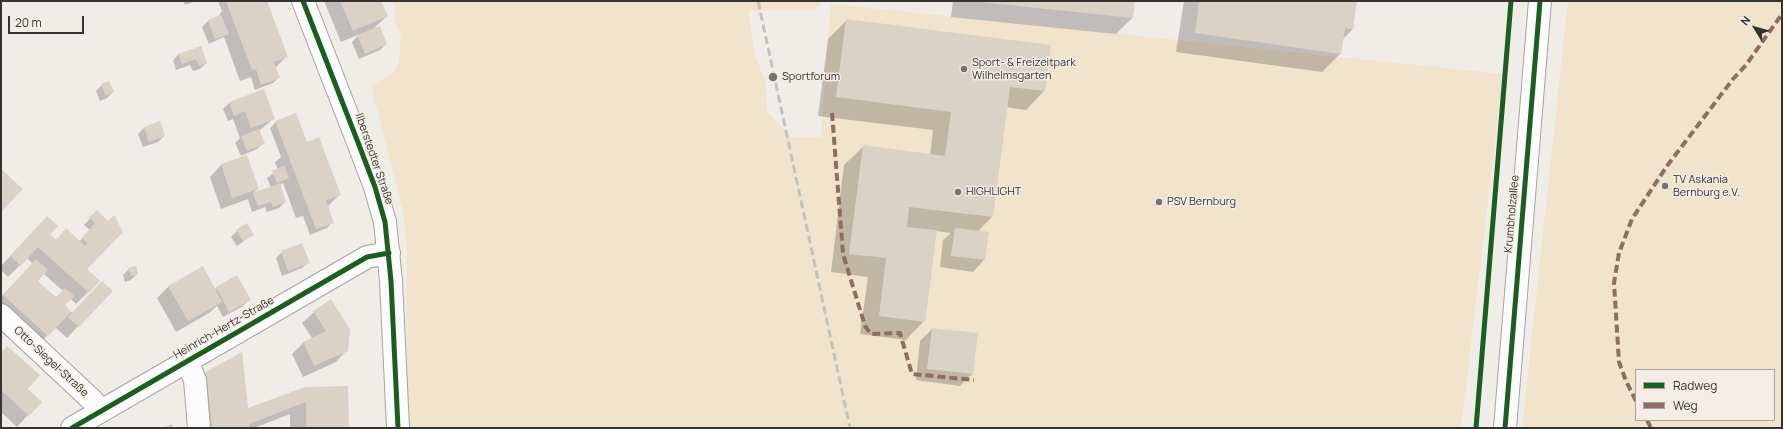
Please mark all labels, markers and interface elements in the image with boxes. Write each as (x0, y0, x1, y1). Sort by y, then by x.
scale bar (10, 8, 86, 34)
north arrow (1735, 8, 1775, 48)
text: N (1737, 13, 1753, 28)
text: 20 m (15, 14, 42, 31)
place label: Sport- & Freizeitpark Wilhelmsgarten (972, 56, 1076, 82)
marker: Sport- & Freizeitpark Wilhelmsgarten (959, 64, 969, 74)
place label: Sportforum (782, 70, 840, 84)
marker: Sportforum (767, 71, 779, 83)
street label: Ilberstedter Straße (352, 112, 396, 206)
place label: TV Askania Bernburg e.V. (1673, 173, 1740, 199)
street label: Krumbholzallee (1502, 175, 1522, 253)
marker: TV Askania Bernburg e.V. (1660, 181, 1670, 191)
place label: HIGHLIGHT (966, 185, 1021, 199)
marker: HIGHLIGHT (953, 187, 963, 197)
place label: PSV Bernburg (1167, 195, 1236, 209)
marker: PSV Bernburg (1154, 197, 1164, 207)
street label: Heinrich-Hertz-Straße (171, 294, 277, 362)
street label: Otto-Siegel-Straße (11, 324, 91, 400)
legend (1635, 369, 1775, 421)
text: Radweg (1673, 377, 1717, 394)
text: Weg (1673, 397, 1698, 414)

